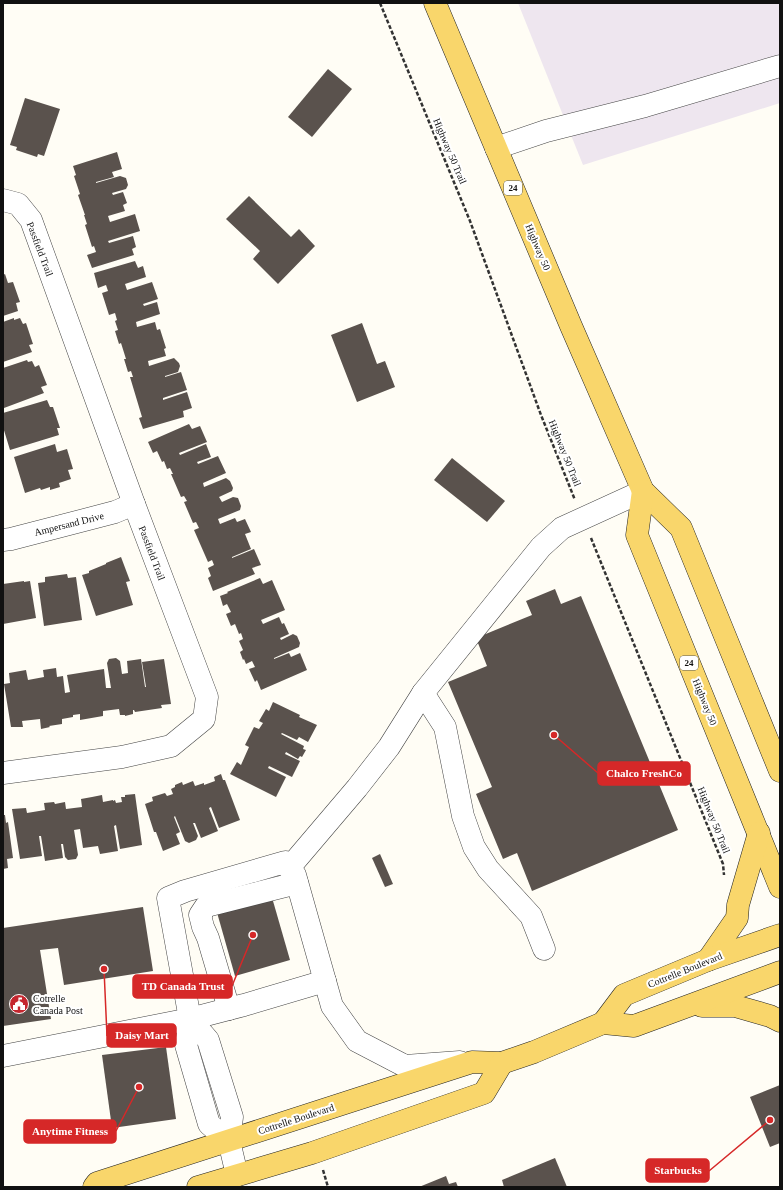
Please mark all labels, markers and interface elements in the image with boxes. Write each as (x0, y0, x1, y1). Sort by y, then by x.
street label: Highway 50 Trail (431, 116, 469, 186)
road number: 24 (504, 181, 522, 195)
street label: Passfield Trail (25, 220, 56, 278)
street label: Highway 50 (523, 222, 553, 272)
street label: Highway 50 Trail (547, 418, 583, 488)
street label: Ampersand Drive (33, 510, 105, 538)
street label: Passfield Trail (137, 524, 168, 582)
road number: 24 (680, 656, 698, 670)
street label: Highway 50 (691, 677, 719, 727)
callout: Chalco FreshCo (598, 762, 690, 785)
text: Chalco FreshCo (606, 767, 682, 779)
street label: Highway 50 Trail (696, 785, 732, 855)
street label: Cottrelle Boulevard (646, 950, 724, 990)
callout: TD Canada Trust (133, 975, 232, 998)
text: TD Canada Trust (142, 980, 225, 992)
public building icon: Cotrelle Canada Post (8, 993, 30, 1015)
place label: Cotrelle Canada Post (33, 993, 83, 1016)
callout: Daisy Mart (107, 1024, 176, 1047)
text: Daisy Mart (115, 1029, 169, 1041)
street label: Cottrelle Boulevard (257, 1102, 335, 1136)
callout: Anytime Fitness (24, 1120, 116, 1143)
text: Anytime Fitness (32, 1125, 109, 1137)
callout: Starbucks (646, 1159, 709, 1182)
text: Starbucks (654, 1164, 703, 1176)

